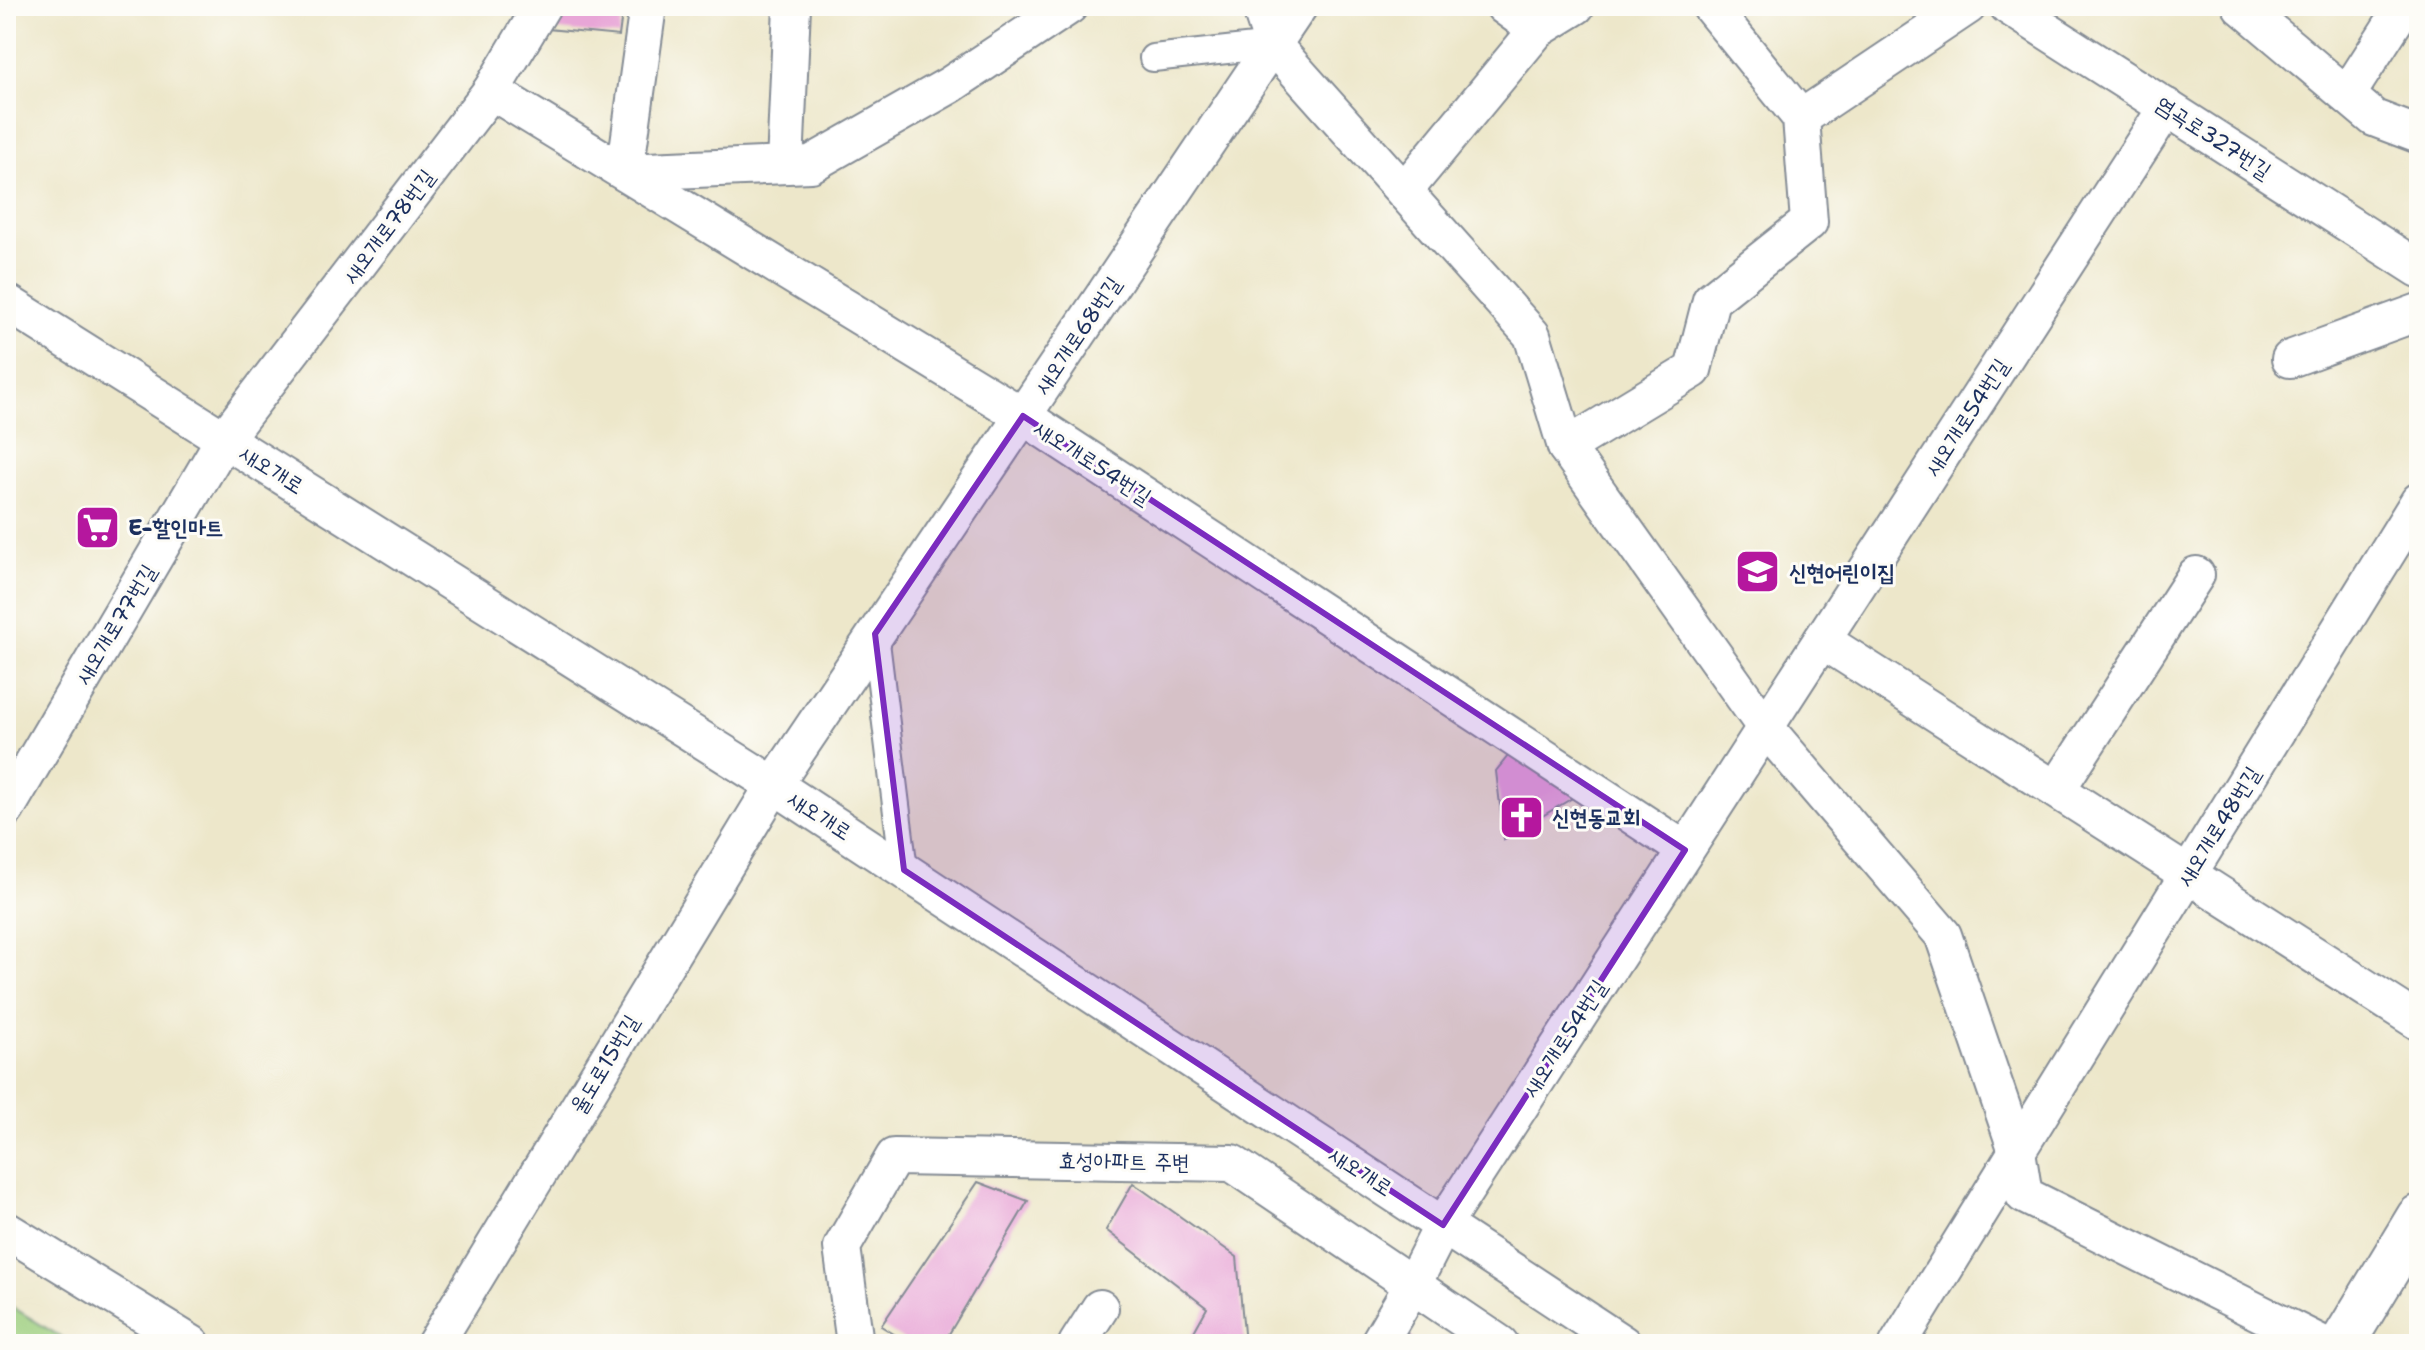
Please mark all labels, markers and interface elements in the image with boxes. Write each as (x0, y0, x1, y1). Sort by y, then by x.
street label: 염곡로327번길 (2151, 89, 2277, 186)
street label: 새오개로78번길 (336, 163, 441, 289)
street label: 새오개로68번길 (1027, 271, 1128, 400)
street label: 새오개로54번길 (1918, 353, 2015, 482)
street label: 새오개로54번길 (1028, 414, 1157, 511)
street label: 새오개로 (234, 438, 309, 500)
supermarket icon: E-할인마트 (73, 503, 121, 551)
place label: E-할인마트 (128, 513, 223, 542)
school or university icon: 신현어린이집 (1734, 548, 1782, 596)
street label: 새오개로77번길 (68, 558, 163, 690)
place label: 신현어린이집 (1789, 558, 1895, 587)
street label: 새오개로48번길 (2170, 760, 2267, 892)
street label: 새오개로 (782, 784, 857, 847)
church icon: 신현동교회 (1497, 793, 1545, 841)
place label: 신현동교회 (1552, 803, 1641, 832)
street label: 새오개로54번길 (1516, 974, 1613, 1103)
street label: 율도로15번길 (563, 1009, 646, 1119)
street label: 새오개로 (1323, 1140, 1398, 1203)
street label: 효성아파트 주변 (1058, 1146, 1190, 1177)

